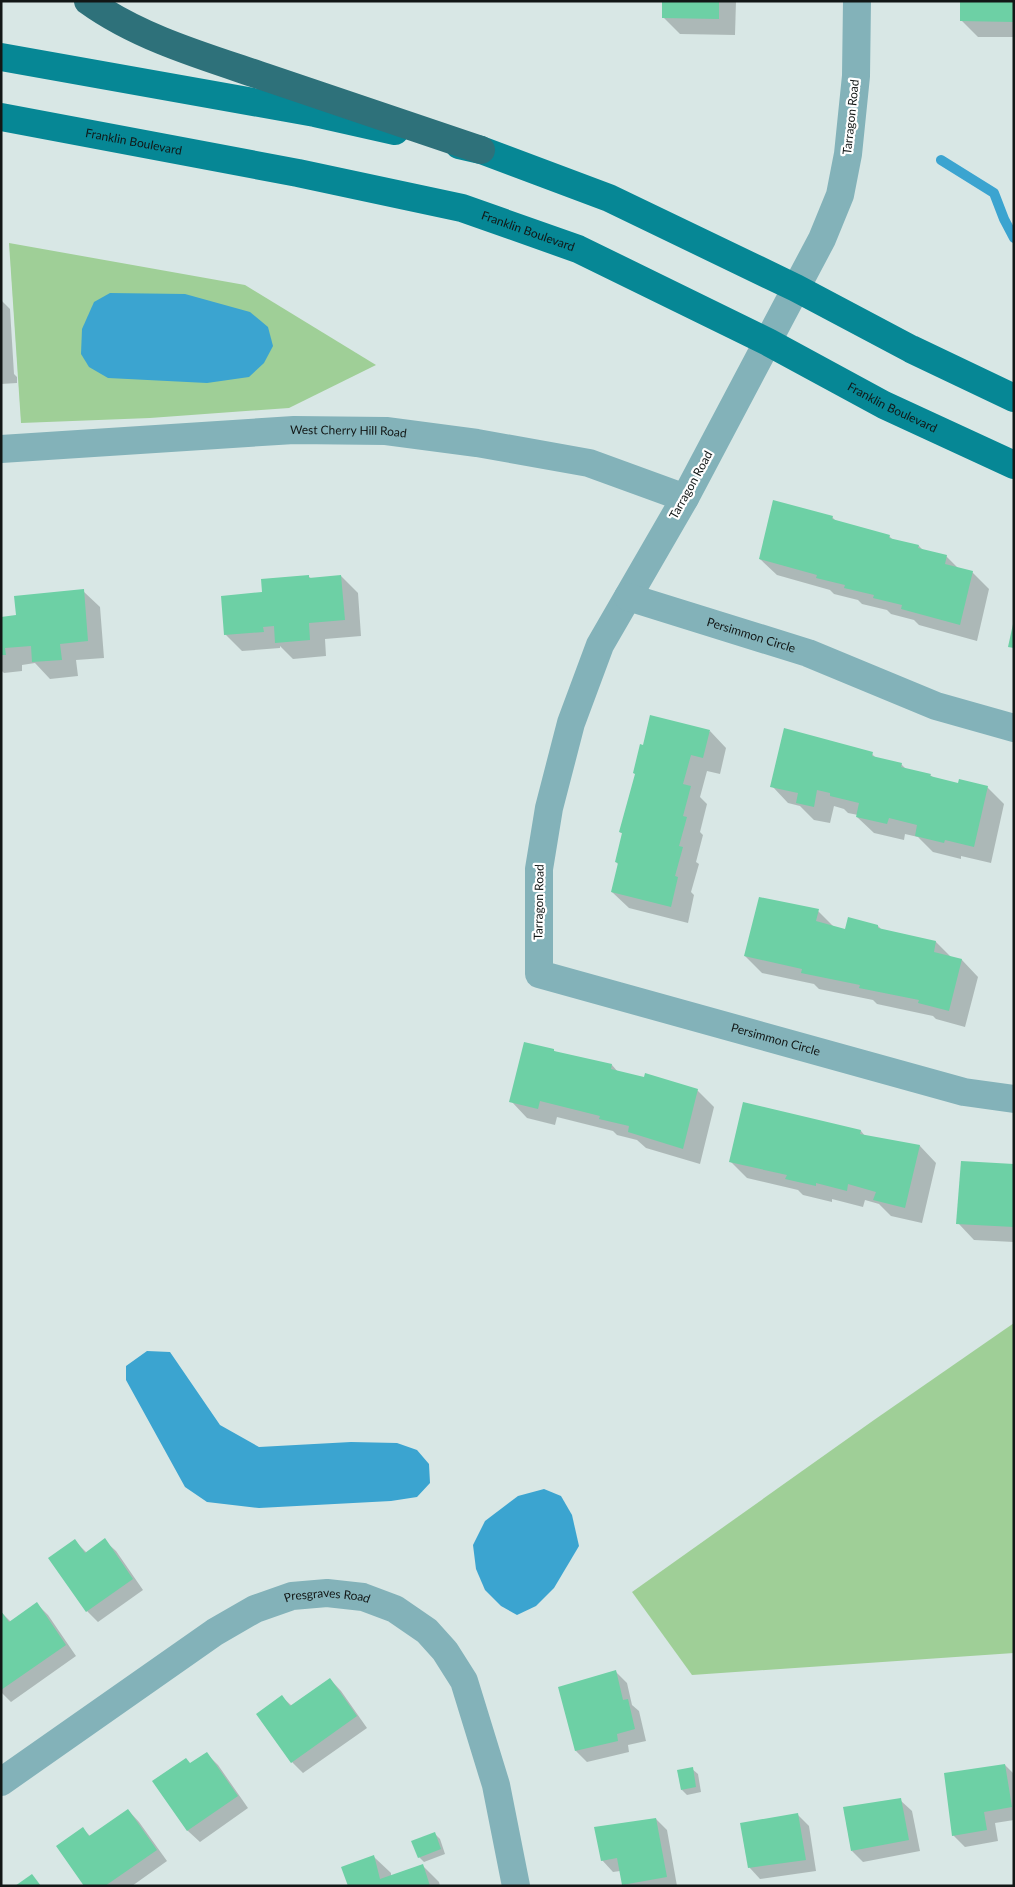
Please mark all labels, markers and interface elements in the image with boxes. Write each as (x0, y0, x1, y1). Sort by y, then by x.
street label: Tarragon Road (839, 79, 862, 155)
street label: Franklin Boulevard (84, 125, 183, 158)
street label: Franklin Boulevard (480, 207, 577, 254)
street label: Franklin Boulevard (845, 379, 940, 435)
street label: West Cherry Hill Road (290, 422, 408, 441)
street label: Tarragon Road (666, 448, 715, 521)
street label: Persimmon Circle (705, 614, 797, 656)
street label: Tarragon Road (530, 864, 547, 940)
street label: Persimmon Circle (729, 1020, 822, 1059)
street label: Presgraves Road (282, 1585, 373, 1606)

